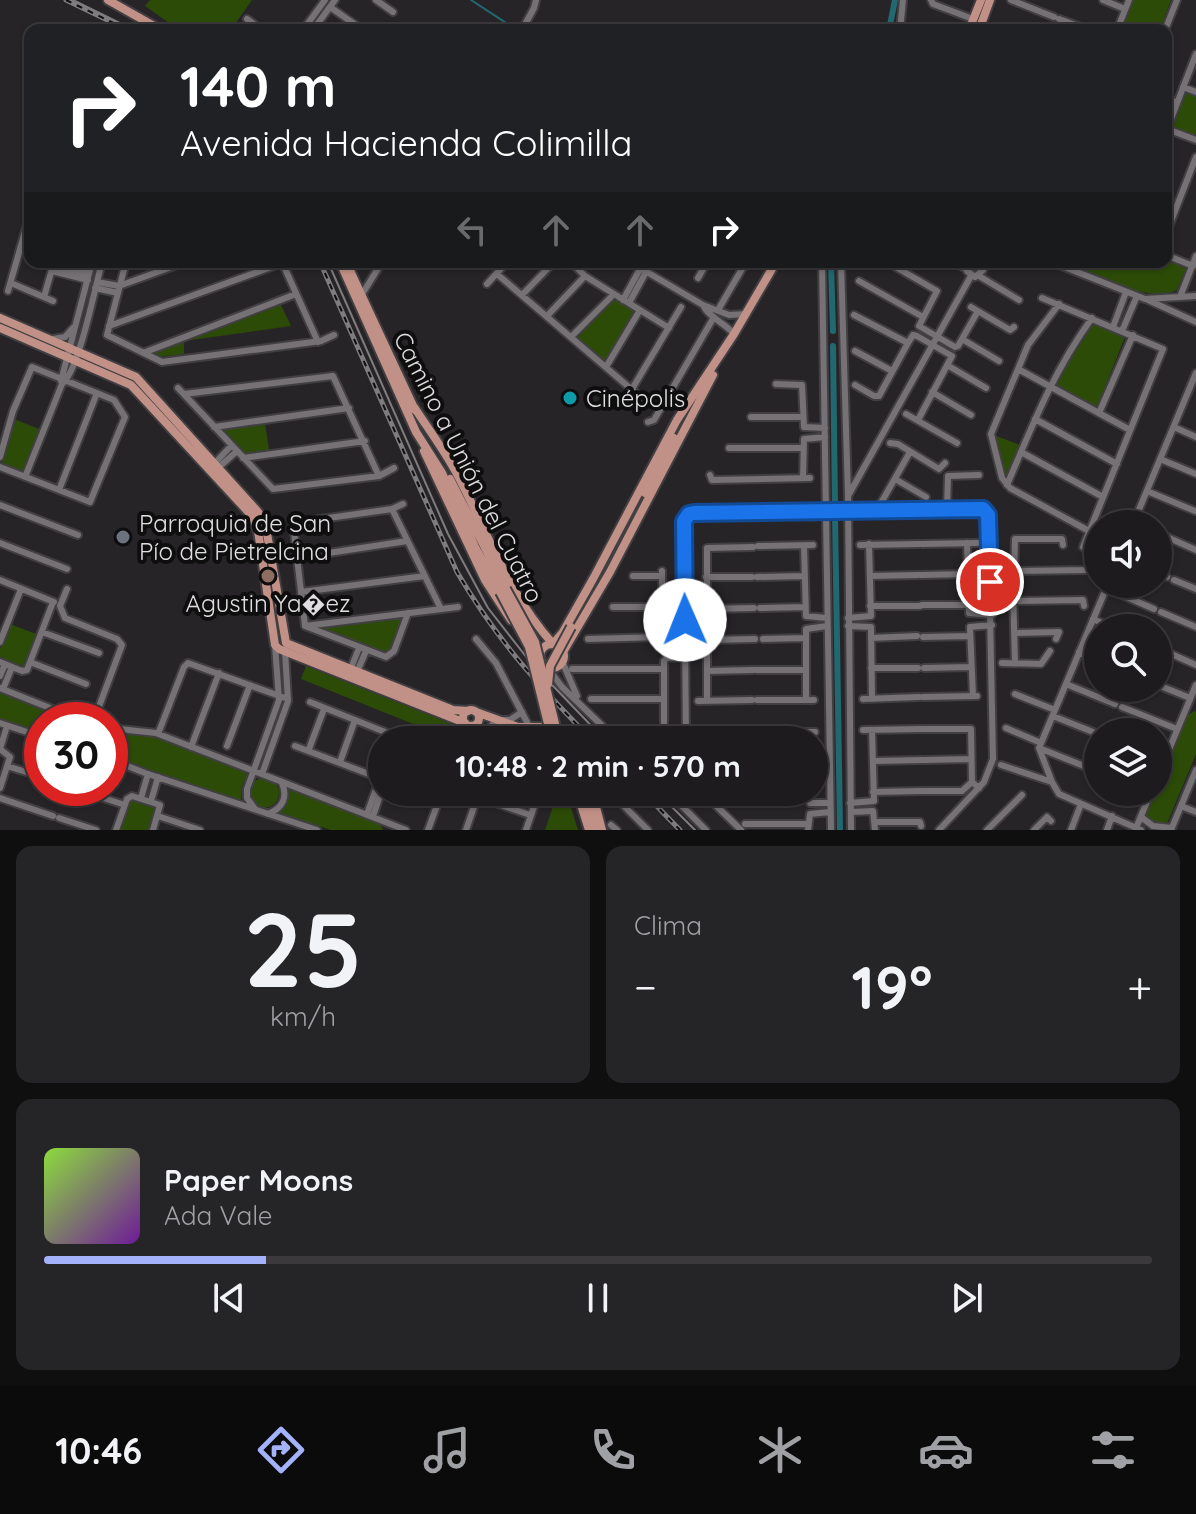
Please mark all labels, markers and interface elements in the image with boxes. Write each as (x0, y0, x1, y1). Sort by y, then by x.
text: 140 m (180, 51, 336, 121)
icon: right (48, 56, 152, 160)
text: Avenida Hacienda Colimilla (180, 120, 632, 165)
icon: left (450, 208, 494, 252)
icon: ahead (534, 208, 578, 252)
icon: ahead (618, 208, 662, 252)
icon: right (702, 208, 746, 252)
street label: Camino a Unión del Cuatro (388, 327, 550, 607)
place label: Cinépolis (586, 383, 685, 413)
marker: Cinépolis (561, 389, 579, 407)
place label: Parroquia de San Pío de Pietrelcina (139, 508, 331, 566)
map controls (1084, 510, 1172, 806)
button: sound (1084, 510, 1172, 598)
marker: Parroquia de San Pío de Pietrelcina (114, 528, 132, 546)
pin (956, 548, 1024, 616)
icon: arrive (968, 560, 1012, 604)
marker: Agustin Ya�ez (259, 567, 277, 585)
position arrow (643, 578, 727, 662)
place label: Agustin Ya�ez (185, 588, 351, 618)
button: search (1084, 614, 1172, 702)
speed limit sign: 30 (24, 702, 128, 806)
button: layers (1084, 718, 1172, 806)
text: 10:48 · 2 min · 570 m (455, 747, 741, 785)
text: 25 (243, 883, 363, 1013)
text: Clima (634, 909, 702, 942)
text: 19° (852, 949, 933, 1024)
text: − (634, 959, 657, 1014)
text: + (1127, 959, 1152, 1014)
text: km/h (270, 1000, 336, 1033)
text: Paper Moons (164, 1161, 353, 1199)
text: Ada Vale (164, 1199, 273, 1232)
icon: previous (207, 1276, 251, 1320)
icon: pause (576, 1276, 620, 1320)
icon: next (945, 1276, 989, 1320)
icon: directions (253, 1422, 309, 1478)
icon: music (419, 1422, 475, 1478)
icon: phone (585, 1422, 641, 1478)
icon: climate (752, 1422, 808, 1478)
icon: car (918, 1422, 974, 1478)
icon: filters (1085, 1422, 1141, 1478)
text: 10:46 (55, 1428, 142, 1473)

